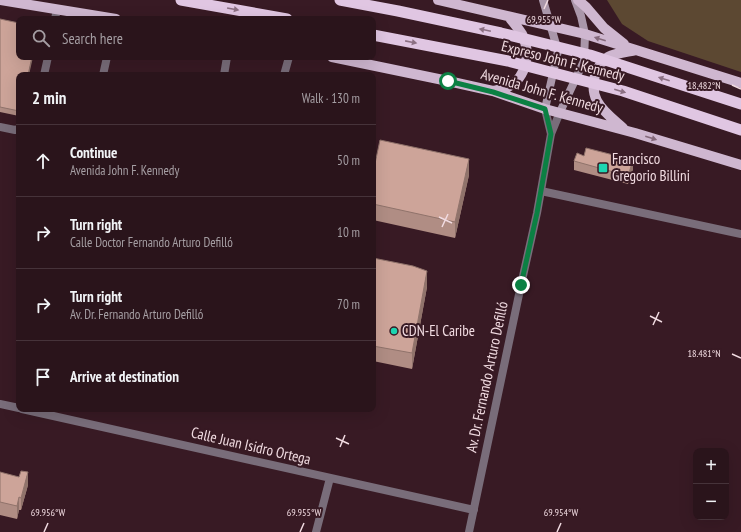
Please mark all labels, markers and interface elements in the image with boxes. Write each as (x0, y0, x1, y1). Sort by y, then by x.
one-way arrow (227, 7, 239, 13)
text: 69.955°W (527, 13, 561, 26)
search box (16, 16, 376, 60)
one-way arrow (479, 26, 491, 32)
icon: search (30, 27, 52, 49)
text: Search here (62, 29, 123, 48)
street label: Expreso John F. Kennedy (500, 36, 627, 85)
one-way arrow (594, 36, 606, 42)
one-way arrow (405, 39, 417, 45)
street label: Avenida John F. Kennedy (479, 64, 606, 117)
route start (439, 72, 457, 90)
one-way arrow (658, 75, 670, 81)
text: 18.482°N (687, 79, 721, 92)
text: 2 min (32, 87, 66, 109)
one-way arrow (613, 88, 626, 94)
text: Walk · 130 m (302, 90, 360, 107)
one-way arrow (646, 135, 658, 141)
text: Continue (70, 143, 117, 162)
place label: Francisco Gregorio Billini (612, 149, 690, 185)
icon: ahead (32, 150, 54, 172)
text: 50 m (337, 152, 360, 169)
text: Avenida John F. Kennedy (70, 162, 179, 179)
marker: Francisco Gregorio Billini (597, 162, 609, 174)
text: Turn right (70, 215, 122, 234)
icon: right (32, 222, 54, 244)
text: 10 m (337, 224, 360, 241)
text: Calle Doctor Fernando Arturo Defilló (70, 234, 233, 251)
route end (512, 276, 530, 294)
text: Turn right (70, 287, 122, 306)
icon: right (32, 294, 54, 316)
text: 70 m (337, 296, 360, 313)
street label: Av. Dr. Fernando Arturo Defilló (461, 300, 512, 454)
text: Av. Dr. Fernando Arturo Defilló (70, 306, 203, 323)
place label: CDN-El Caribe (402, 321, 475, 340)
marker: CDN-El Caribe (389, 326, 399, 336)
text: 18.481°N (687, 347, 721, 360)
icon: arrive (32, 366, 54, 388)
text: Arrive at destination (70, 367, 179, 386)
street label: Calle Juan Isidro Ortega (189, 423, 313, 469)
map controls (693, 448, 729, 520)
button: + (693, 448, 729, 484)
button: − (693, 484, 729, 520)
text: 69.956°W (31, 506, 65, 519)
text: 69.955°W (287, 506, 321, 519)
text: 69.954°W (544, 506, 578, 519)

